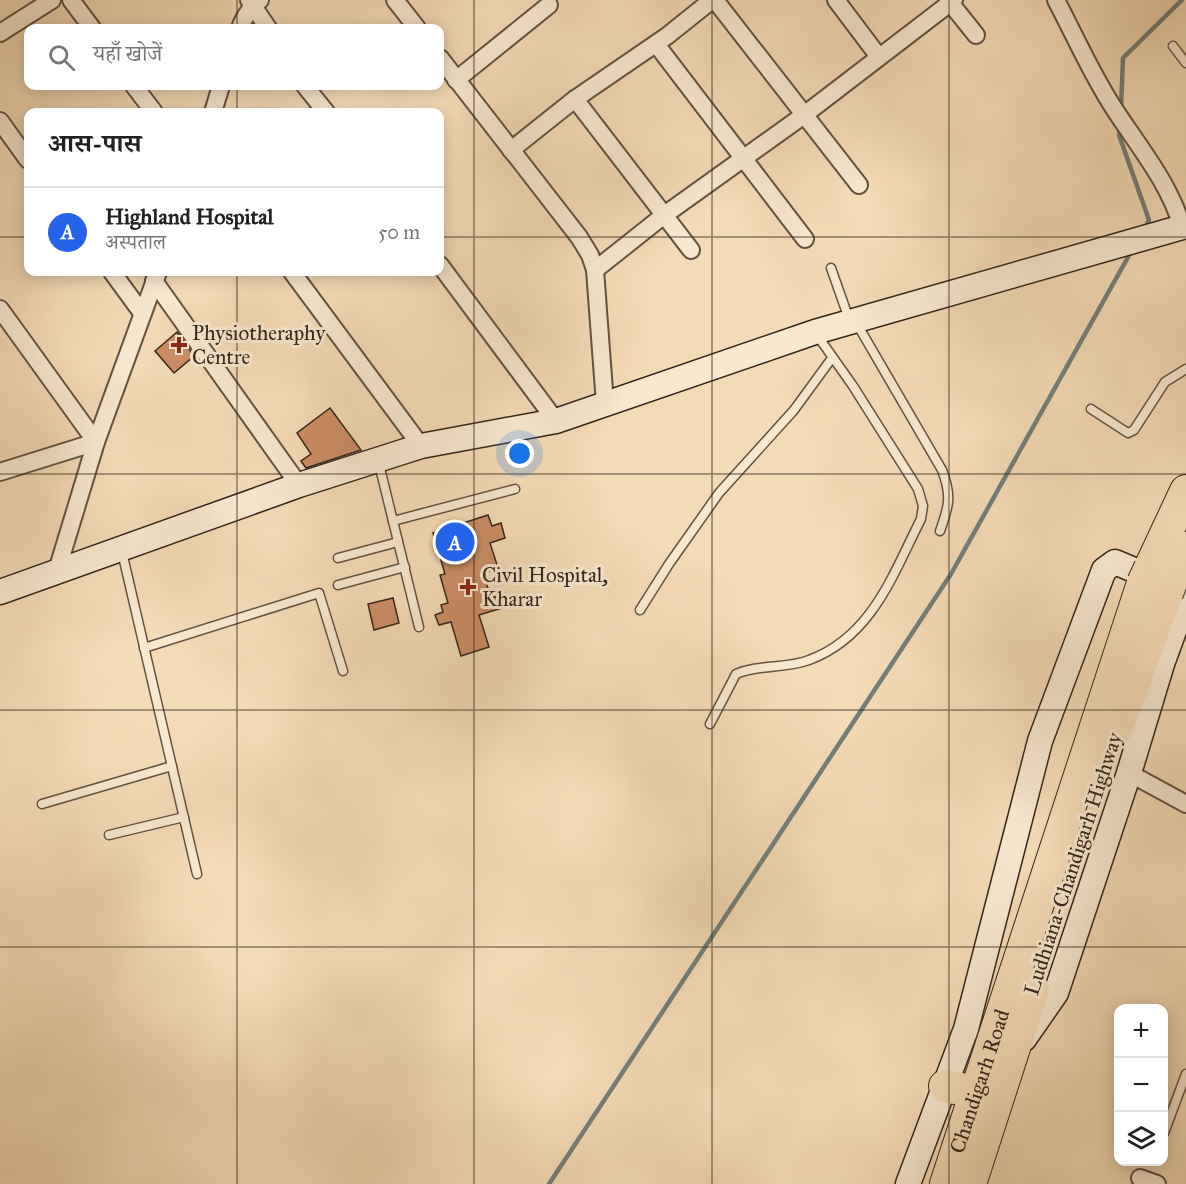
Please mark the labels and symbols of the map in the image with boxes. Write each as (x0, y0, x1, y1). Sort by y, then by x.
place label: Physiotheraphy Centre (192, 320, 326, 370)
marker: Physiotheraphy Centre (170, 336, 188, 354)
your location (505, 439, 534, 468)
pin: A (436, 520, 474, 564)
place label: Civil Hospital, Kharar (482, 562, 608, 612)
marker: Civil Hospital, Kharar (459, 578, 477, 596)
street label: Ludhiana-Chandigarh Highway (1018, 728, 1128, 999)
street label: Chandigarh Road (944, 1006, 1015, 1157)

